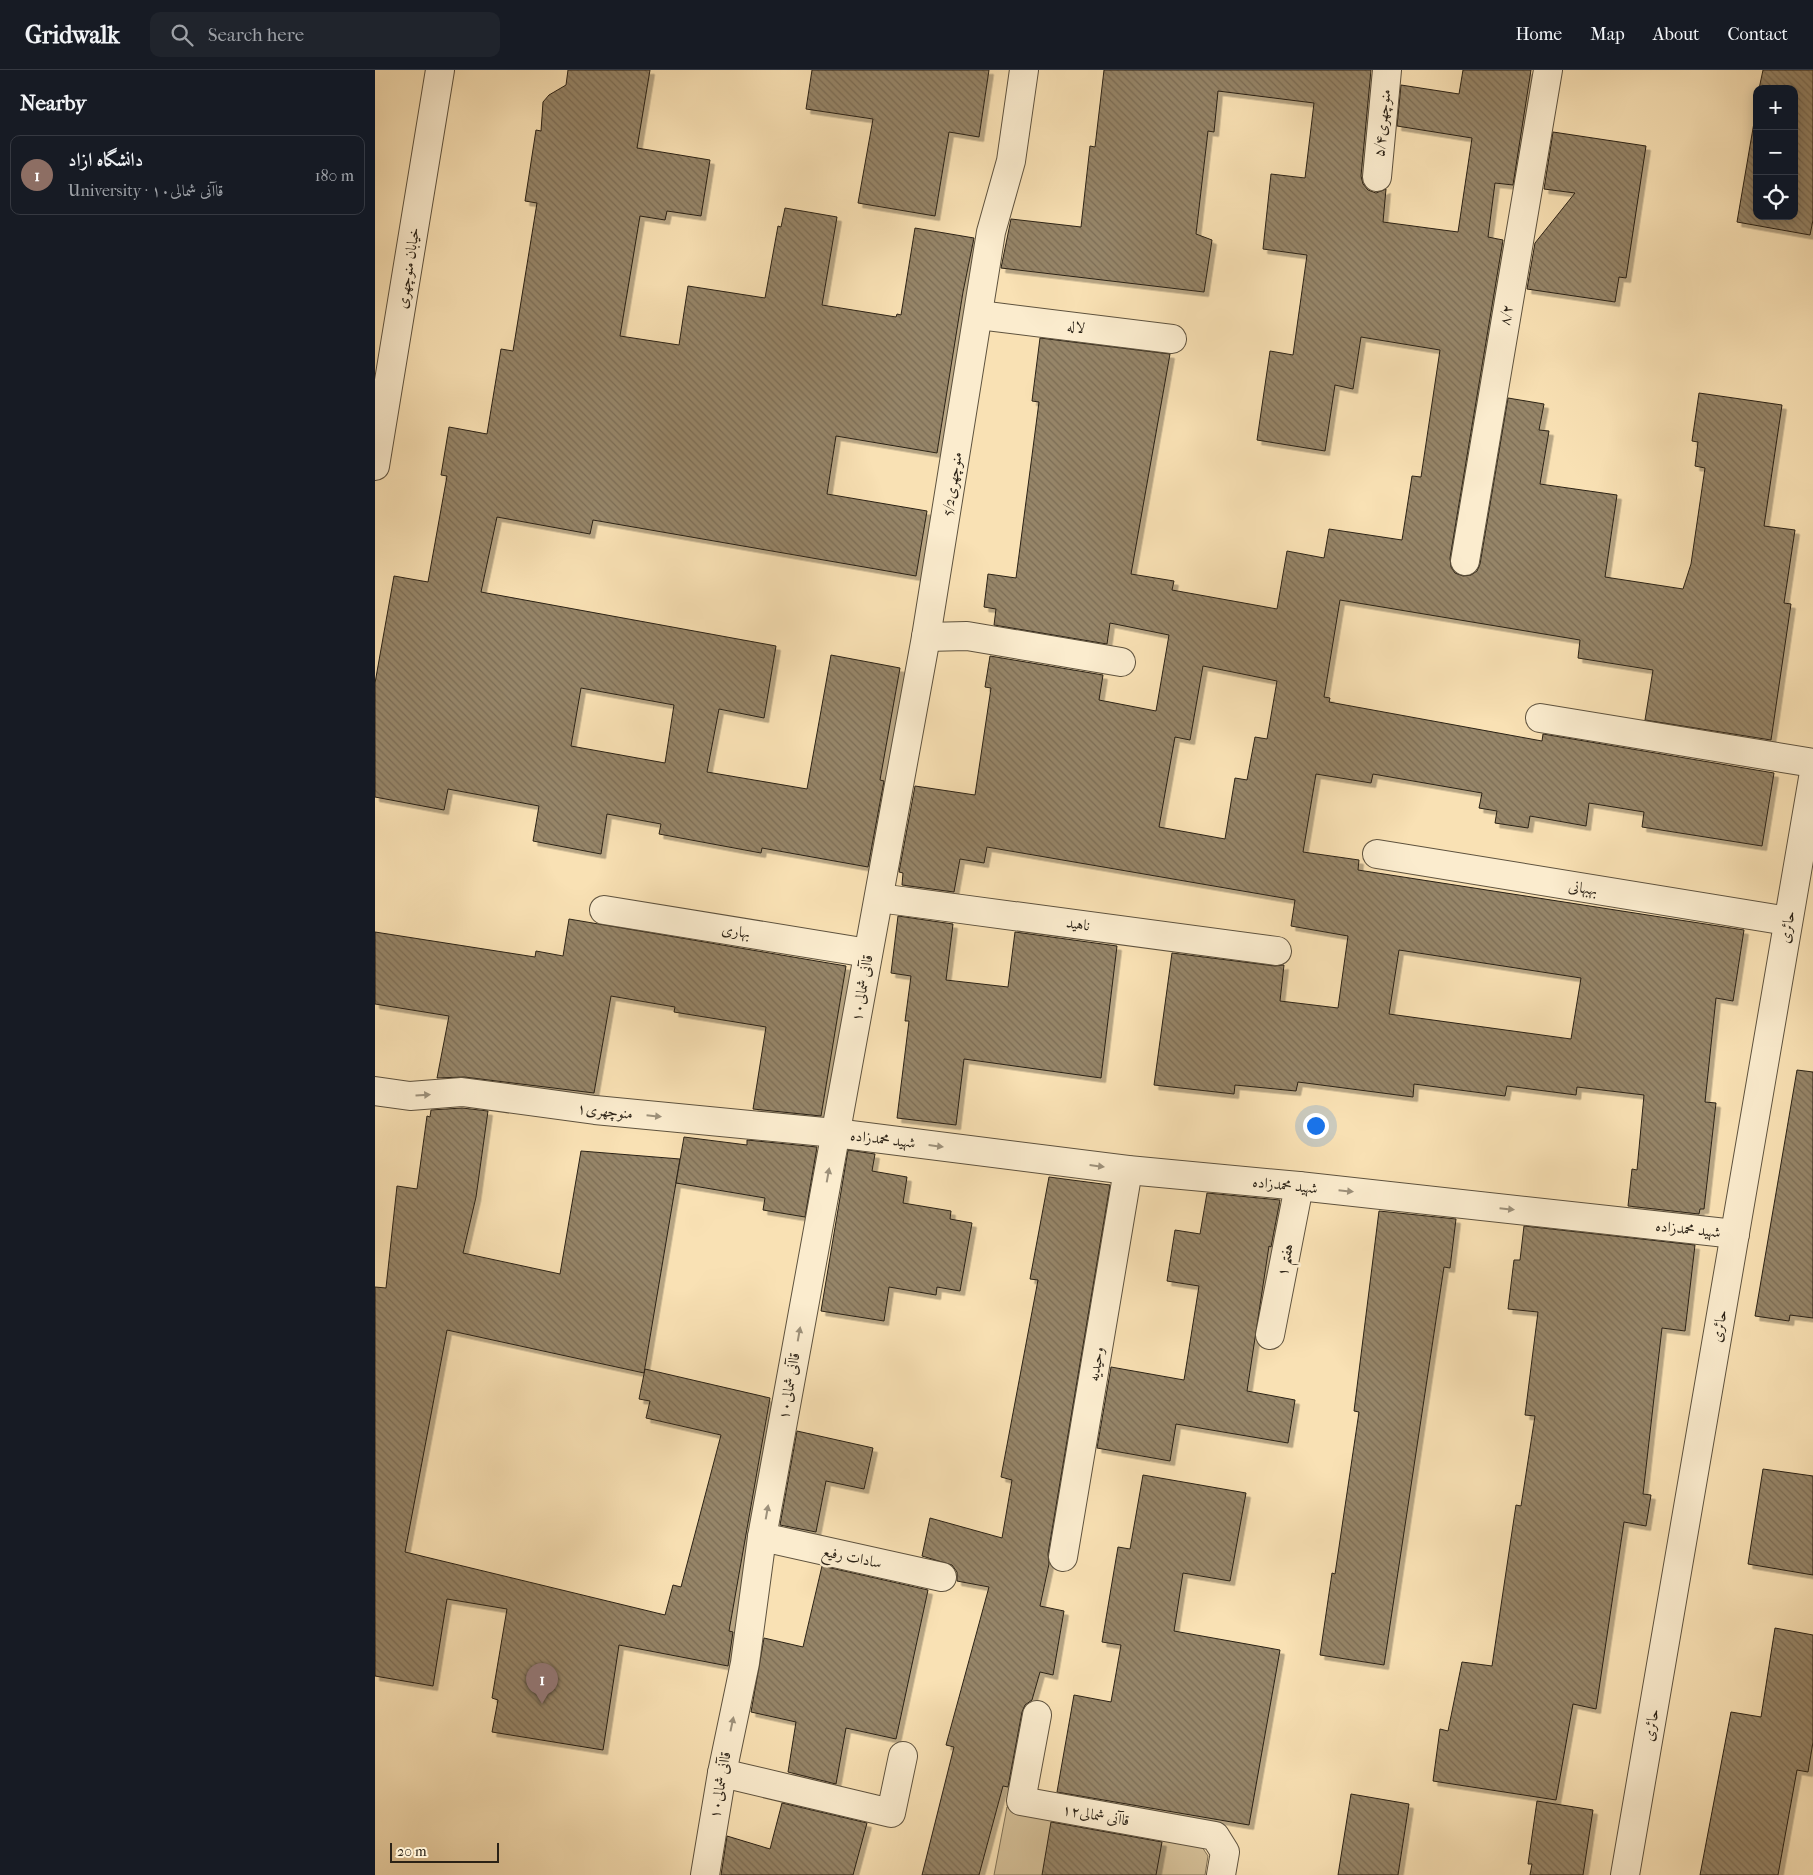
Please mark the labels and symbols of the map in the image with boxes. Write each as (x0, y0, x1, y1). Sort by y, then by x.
street label: منوچهری۵/۴ (1369, 88, 1396, 158)
street label: خیابان منوچهری (393, 226, 424, 310)
street label: ۸/۲ (1495, 303, 1517, 327)
street label: لاله (1066, 317, 1086, 337)
street label: 5/2منوچهری (938, 451, 967, 518)
street label: بهبهانی (1567, 877, 1599, 900)
street label: حائری (1775, 909, 1799, 945)
street label: ناهید (1065, 913, 1091, 935)
street label: بهاری (720, 920, 752, 943)
street label: قاآنی شمالی۱۰ (847, 953, 877, 1023)
one-way arrow (416, 1090, 432, 1098)
street label: منوچهری۱ (576, 1099, 634, 1124)
one-way arrow (647, 1112, 663, 1120)
your location (1303, 1113, 1329, 1139)
street label: شهید محمدزاده (849, 1126, 917, 1153)
one-way arrow (928, 1142, 944, 1150)
one-way arrow (1089, 1162, 1105, 1170)
one-way arrow (824, 1166, 832, 1182)
street label: شهید محمدزاده (1251, 1173, 1319, 1198)
one-way arrow (1338, 1187, 1354, 1195)
one-way arrow (1499, 1205, 1515, 1213)
street label: شهید محمدزاده (1654, 1217, 1722, 1242)
street label: هفتم ۱ (1273, 1242, 1303, 1279)
street label: حائری (1707, 1308, 1731, 1344)
one-way arrow (795, 1326, 803, 1342)
street label: وحیدیه (1084, 1345, 1108, 1383)
street label: قاآنی شمالی۱۰ (774, 1351, 804, 1421)
one-way arrow (763, 1503, 771, 1519)
street label: سادات رفیع (819, 1542, 883, 1577)
pin: 1 (526, 1663, 558, 1704)
street label: حائری (1639, 1707, 1663, 1743)
one-way arrow (728, 1716, 736, 1731)
street label: قاآنی شمالی۱۰ (705, 1750, 735, 1820)
street label: قاآنی شمالی۱۲ (1061, 1800, 1131, 1830)
scale bar (390, 1840, 499, 1863)

